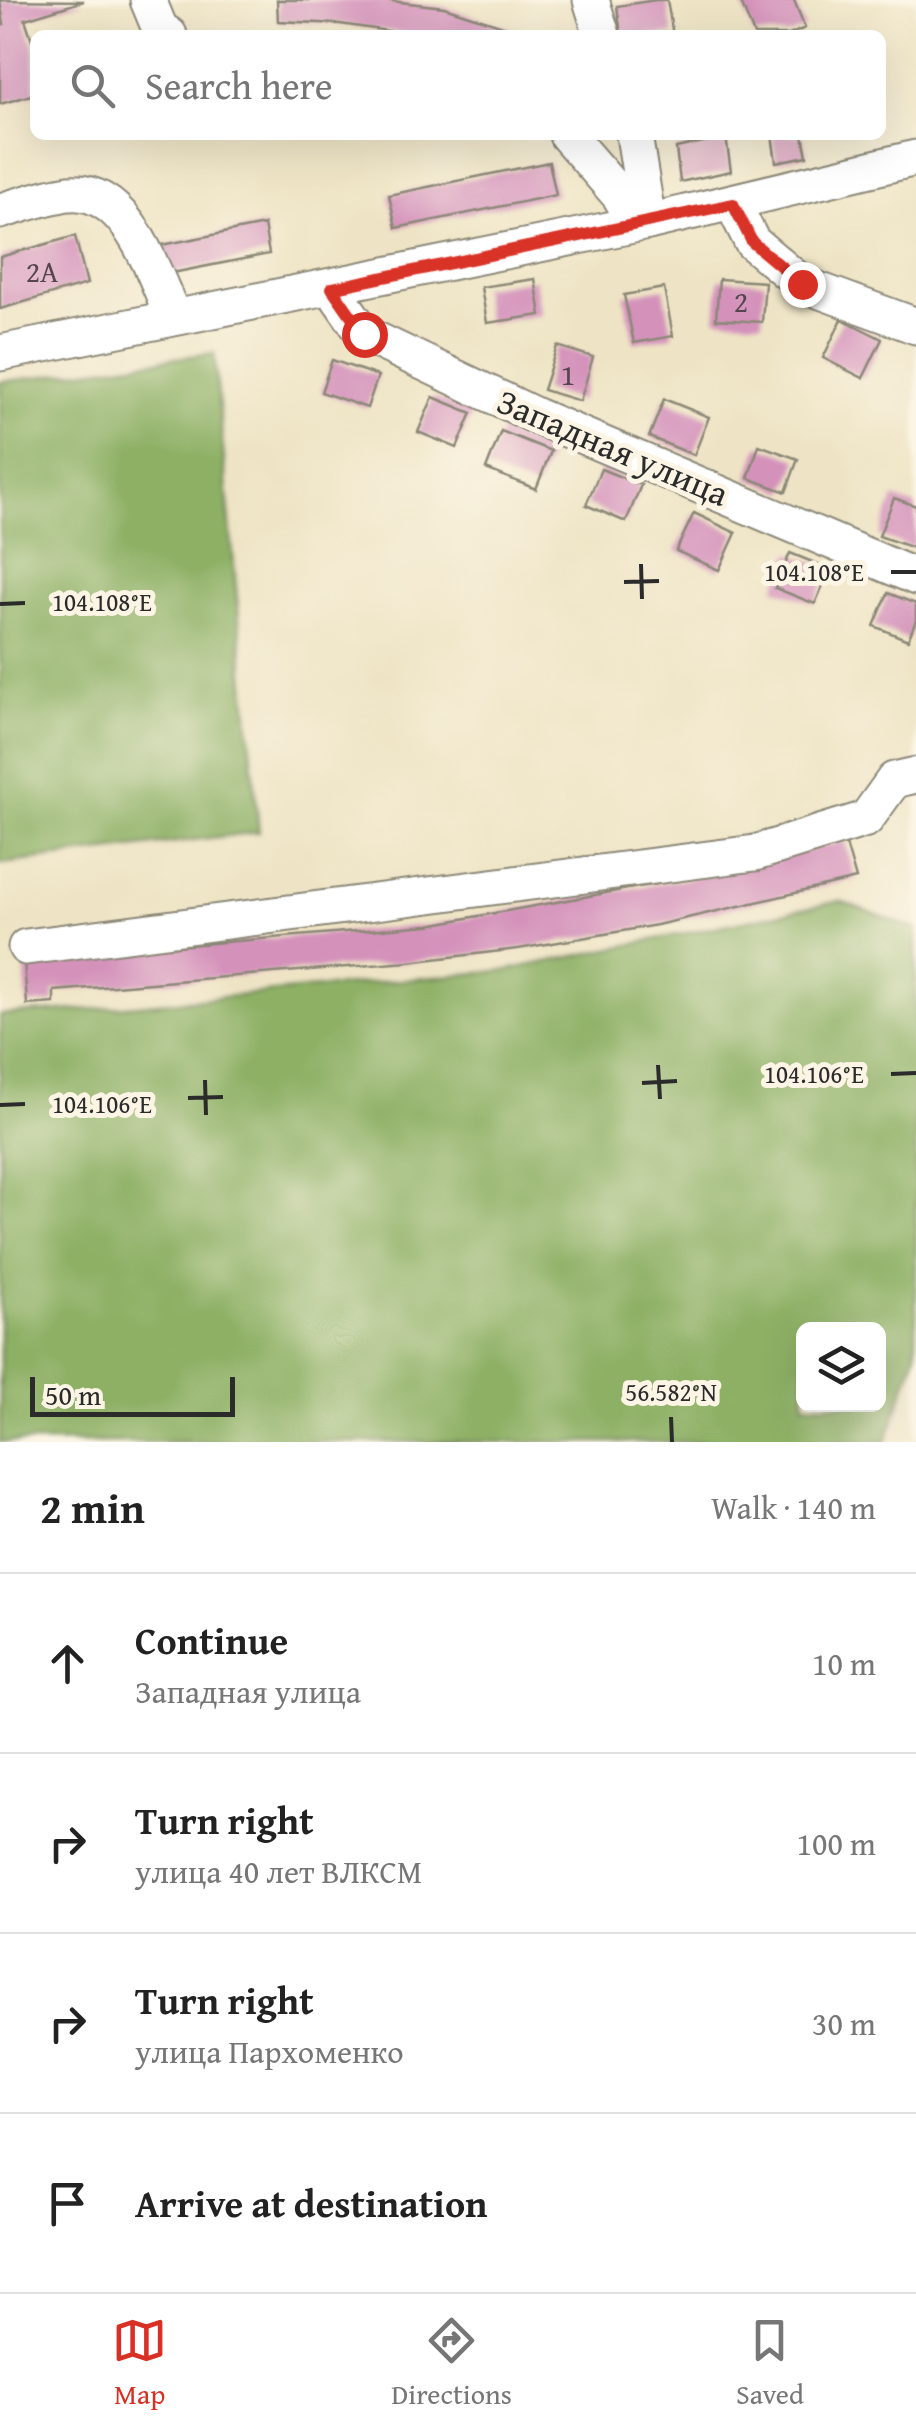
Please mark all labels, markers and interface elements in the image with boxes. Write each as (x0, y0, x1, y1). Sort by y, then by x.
search box (30, 30, 886, 140)
text: Search here (145, 57, 333, 113)
icon: search (65, 58, 120, 113)
house number: 2А (26, 249, 58, 293)
route end (780, 262, 826, 308)
house number: 2 (734, 279, 748, 323)
route start (342, 312, 388, 358)
house number: 1 (561, 352, 575, 396)
street label: Западная улица (489, 375, 737, 519)
text: 104.108°E (764, 554, 864, 590)
text: 104.108°E (52, 584, 152, 620)
text: 104.106°E (764, 1056, 864, 1092)
text: 104.106°E (52, 1086, 152, 1122)
map controls (796, 1322, 886, 1412)
button: layers (796, 1322, 886, 1412)
scale bar (30, 1372, 235, 1416)
text: 50 m (45, 1374, 101, 1415)
text: 56.582°N (625, 1374, 717, 1410)
text: 2 min (40, 1477, 145, 1538)
text: Walk · 140 m (711, 1484, 876, 1531)
text: Continue (135, 1612, 288, 1668)
icon: ahead (40, 1636, 95, 1691)
text: 10 m (812, 1640, 876, 1687)
text: Западная улица (135, 1668, 361, 1715)
text: Turn right (135, 1792, 314, 1848)
icon: right (40, 1816, 95, 1871)
text: 100 m (797, 1820, 876, 1867)
text: улица 40 лет ВЛКСМ (135, 1848, 422, 1895)
text: Turn right (135, 1972, 314, 2028)
icon: right (40, 1996, 95, 2051)
text: 30 m (812, 2000, 876, 2047)
text: улица Пархоменко (135, 2028, 404, 2075)
text: Arrive at destination (135, 2175, 488, 2231)
icon: arrive (40, 2176, 95, 2231)
tab: Map (112, 2313, 167, 2414)
tab: Directions (391, 2313, 512, 2414)
tab: Saved (736, 2313, 804, 2414)

